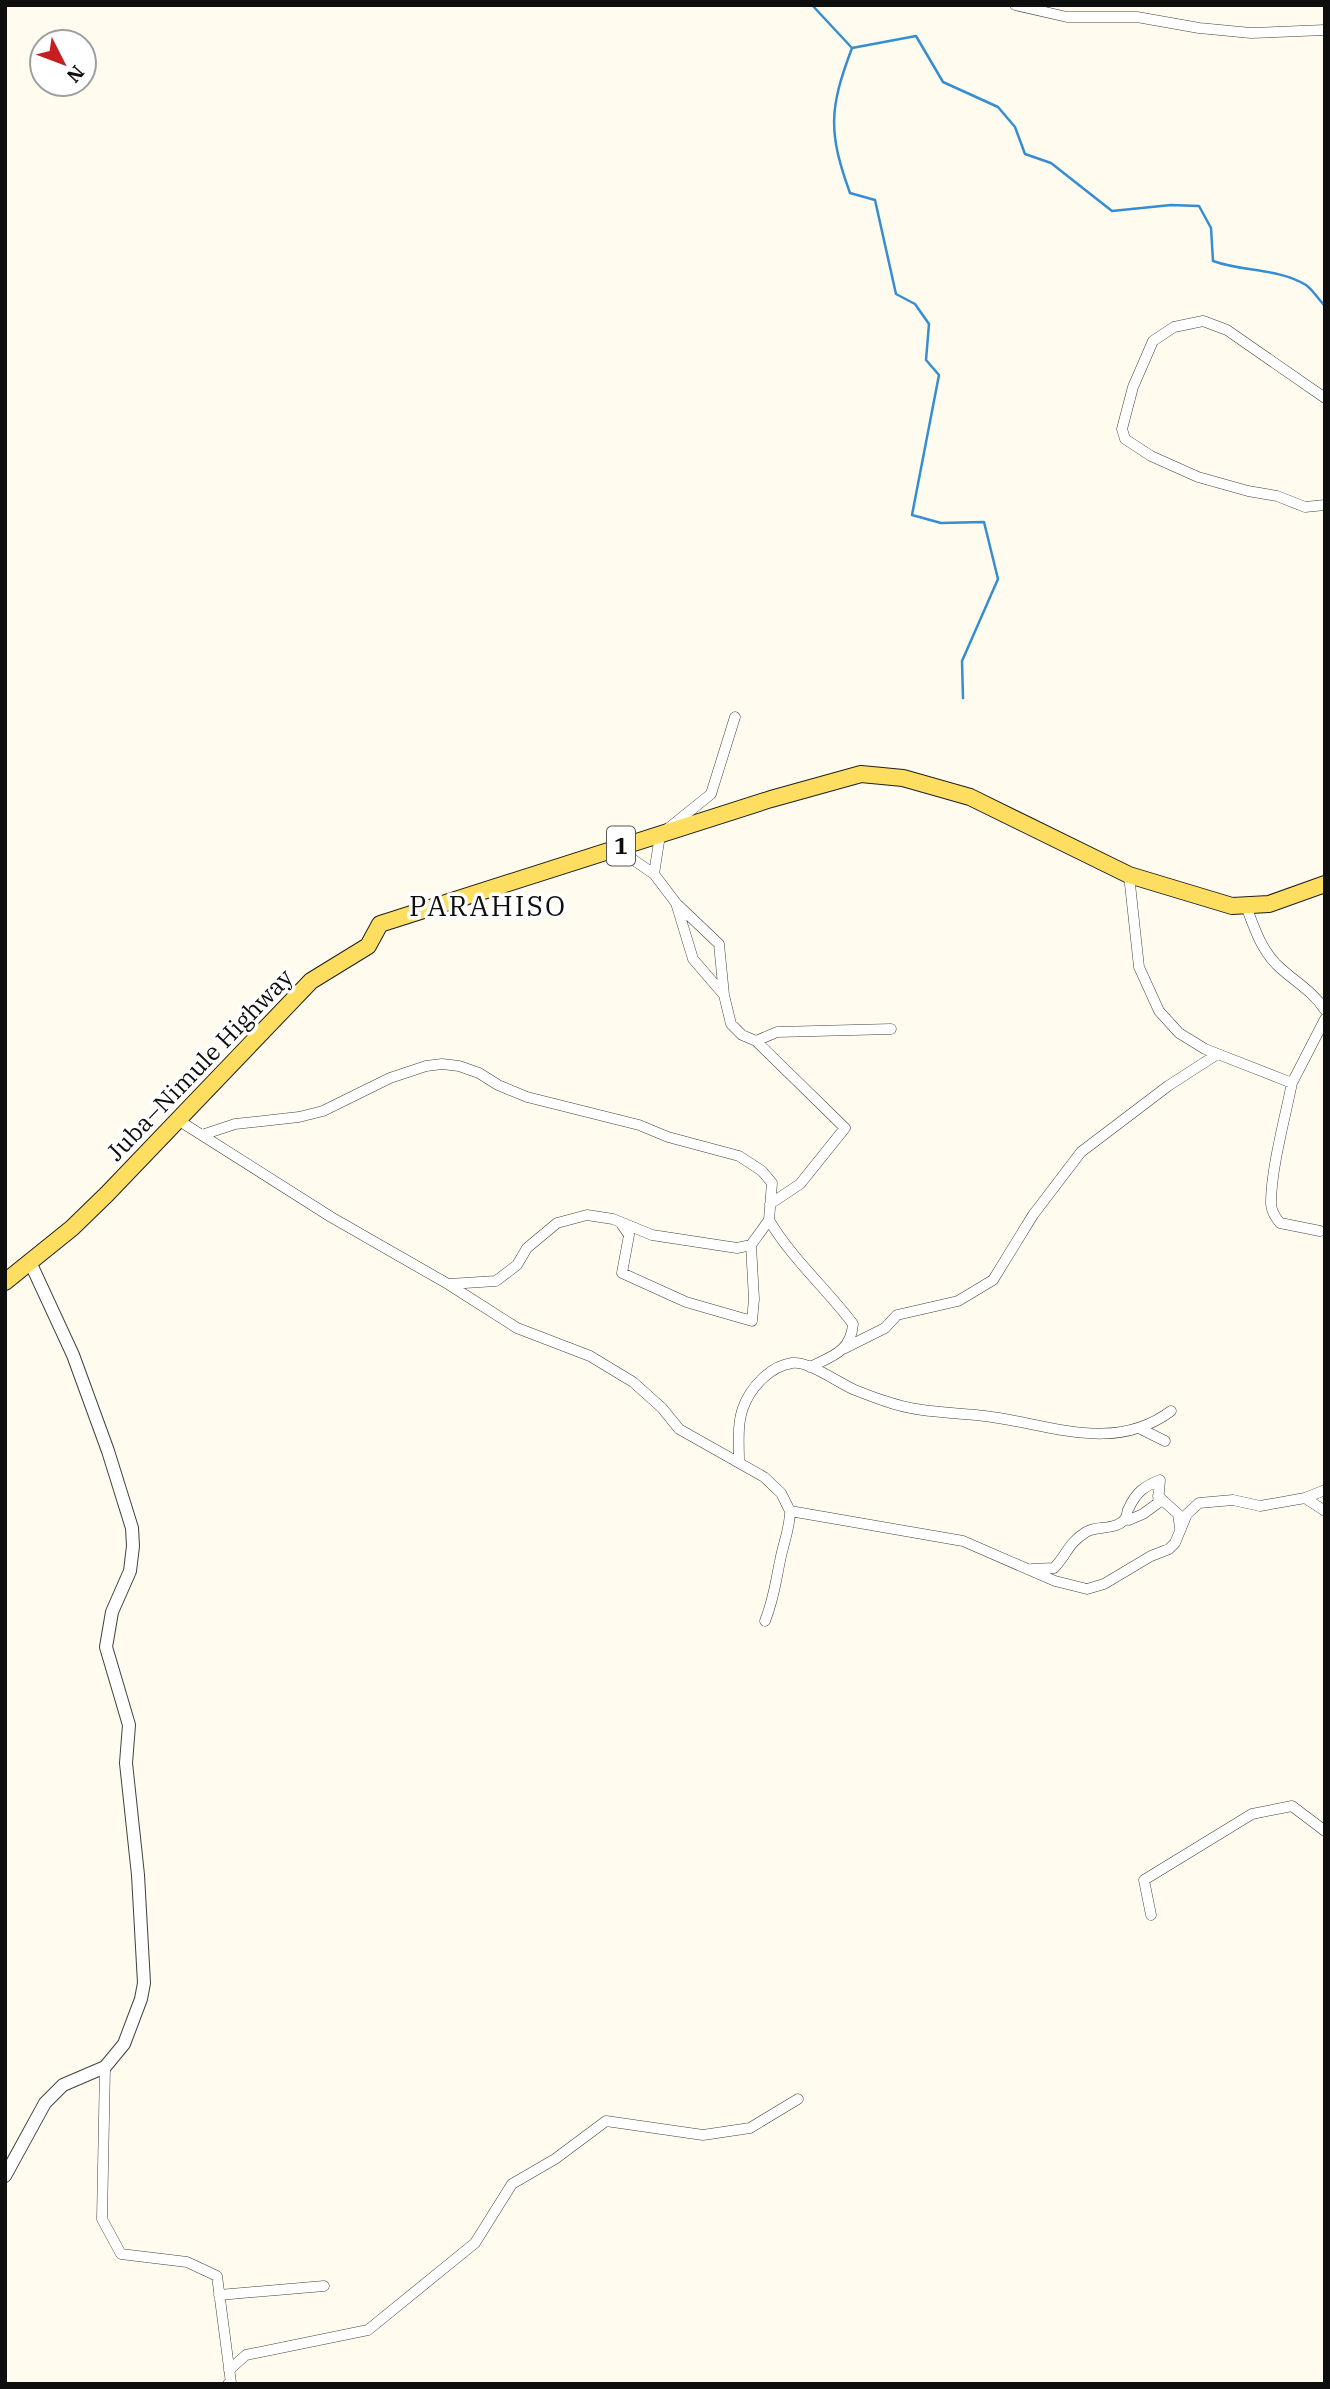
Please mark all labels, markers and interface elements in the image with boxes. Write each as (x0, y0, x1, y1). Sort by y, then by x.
north arrow (28, 28, 98, 98)
text: N (62, 61, 90, 88)
road number: 1 (607, 826, 635, 866)
district label: PARAHISO (409, 887, 567, 924)
street label: Juba–Nimule Highway (99, 961, 300, 1167)

